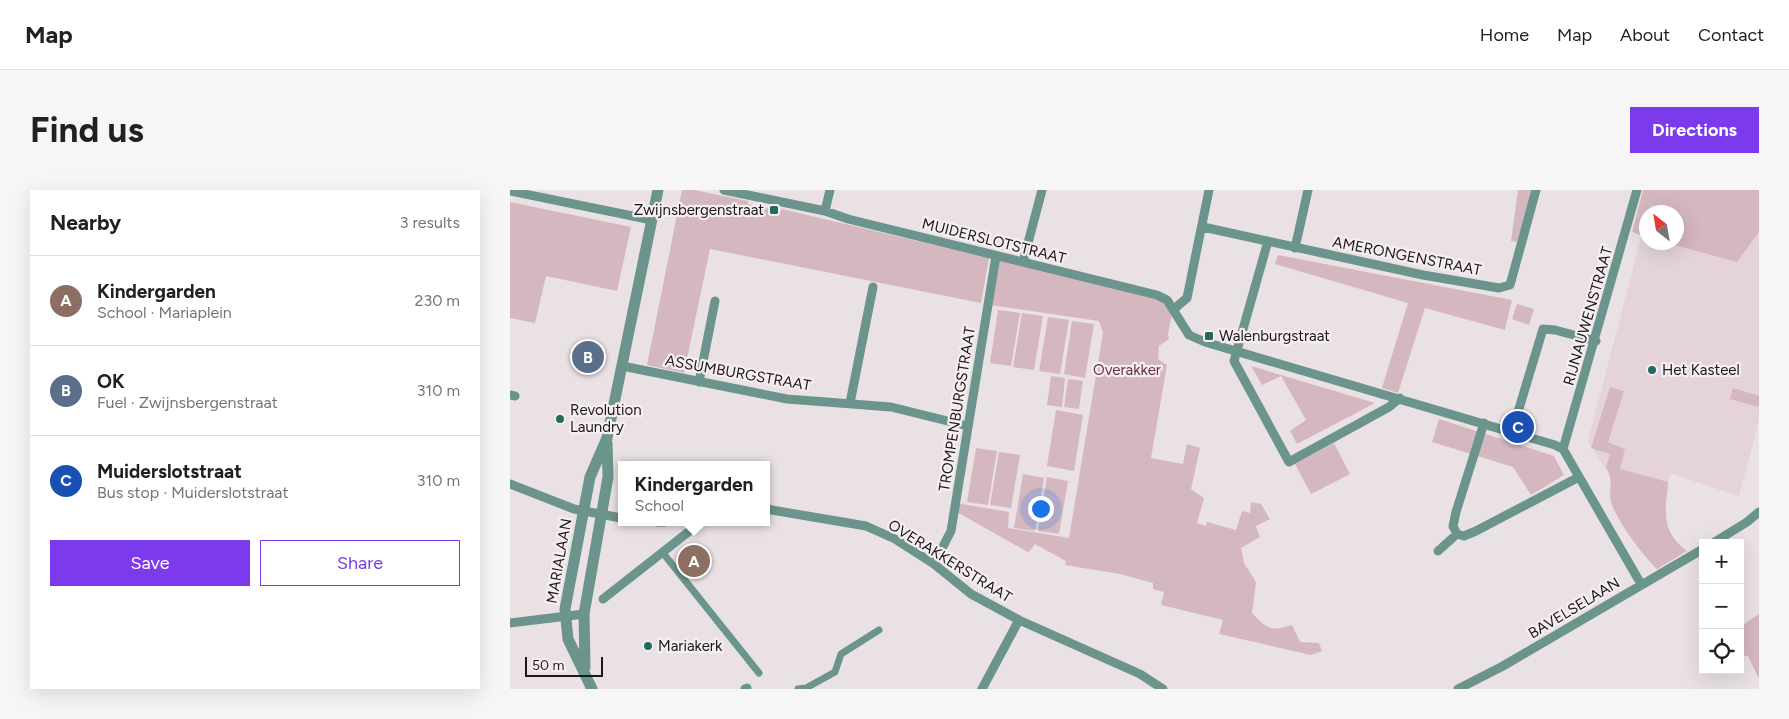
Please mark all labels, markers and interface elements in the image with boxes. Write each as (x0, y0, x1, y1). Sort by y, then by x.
text: Map (25, 20, 73, 49)
text: Home (1480, 24, 1529, 46)
text: Map (1557, 24, 1592, 46)
text: About (1620, 24, 1670, 46)
text: Contact (1698, 24, 1764, 46)
button: Directions (1630, 107, 1759, 153)
text: Find us (30, 109, 144, 151)
place label: Zwijnsbergenstraat (634, 201, 764, 219)
marker: Zwijnsbergenstraat (768, 204, 780, 216)
north arrow (1639, 205, 1684, 250)
text: Nearby (50, 210, 121, 235)
text: 3 results (400, 213, 460, 232)
street label: MUIDERSLOTSTRAAT (920, 214, 1069, 268)
street label: AMERONGENSTRAAT (1331, 233, 1484, 279)
street label: RIJNAUWENSTRAAT (1560, 244, 1617, 388)
text: Kindergarden (97, 280, 216, 303)
text: A (60, 291, 72, 310)
text: 230 m (415, 291, 460, 310)
text: School · Mariaplein (97, 303, 232, 322)
street label: TROMPENBURGSTRAAT (935, 324, 979, 493)
place label: Walenburgstraat (1219, 327, 1330, 345)
marker: Walenburgstraat (1203, 330, 1215, 342)
pin: B (572, 338, 604, 376)
street label: ASSUMBURGSTRAAT (664, 351, 813, 395)
park label: Overakker (1093, 361, 1161, 379)
place label: Het Kasteel (1662, 361, 1740, 379)
marker: Het Kasteel (1646, 364, 1658, 376)
text: OK (97, 370, 125, 393)
text: B (61, 381, 71, 400)
text: 310 m (417, 381, 460, 400)
text: Fuel · Zwijnsbergenstraat (97, 393, 278, 412)
place label: Revolution Laundry (570, 401, 642, 436)
pin: C (1502, 408, 1534, 446)
marker: Revolution Laundry (554, 413, 566, 425)
text: Muiderslotstraat (97, 460, 242, 483)
popup (618, 461, 770, 526)
text: C (60, 471, 72, 490)
text: 310 m (417, 471, 460, 490)
text: Kindergarden (635, 473, 753, 496)
text: Bus stop · Muiderslotstraat (97, 483, 289, 502)
text: School (635, 496, 684, 515)
your location (1028, 496, 1054, 522)
street label: OVERAKKERSTRAAT (885, 516, 1016, 607)
street label: MARIALAAN (543, 517, 575, 605)
map controls (1699, 539, 1744, 674)
button: + (1699, 539, 1744, 584)
button: Save (50, 540, 250, 586)
button: Share (260, 540, 460, 586)
pin: A (678, 542, 710, 580)
street label: BAVELSELAAN (1525, 574, 1623, 642)
button: − (1699, 584, 1744, 629)
button: locate (1699, 629, 1744, 674)
place label: Mariakerk (658, 637, 723, 655)
marker: Mariakerk (642, 640, 654, 652)
scale bar (525, 654, 602, 677)
text: 50 m (532, 657, 564, 674)

